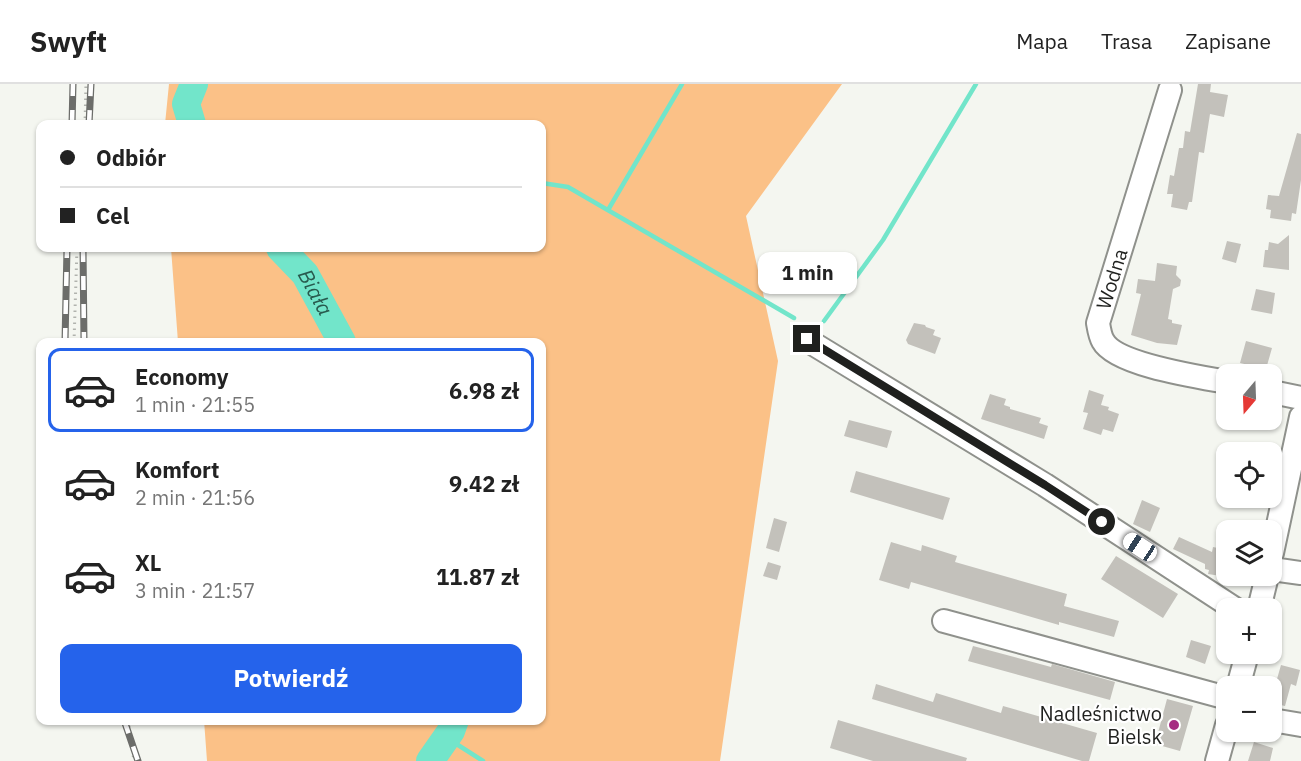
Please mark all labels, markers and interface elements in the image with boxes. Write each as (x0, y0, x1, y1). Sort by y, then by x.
text: Swyft (30, 23, 107, 60)
text: Mapa (1016, 27, 1068, 55)
text: Trasa (1101, 27, 1152, 55)
text: Zapisane (1185, 27, 1271, 55)
text: Odbiór (96, 143, 166, 172)
text: Cel (96, 201, 129, 230)
street label: Wodna (1089, 245, 1134, 313)
callout: 1 min (758, 252, 856, 294)
text: 1 min (781, 259, 834, 286)
water label: Biała (292, 264, 340, 320)
route end (793, 325, 820, 352)
text: Economy (135, 362, 229, 391)
icon: car (63, 363, 117, 417)
north arrow (1216, 364, 1282, 430)
map controls (1216, 364, 1282, 742)
text: 6.98 zł (449, 376, 519, 405)
text: 1 min · 21:55 (135, 391, 255, 418)
button: locate (1216, 442, 1282, 508)
text: Komfort (135, 455, 220, 484)
icon: car (63, 456, 117, 510)
text: 9.42 zł (449, 469, 519, 498)
text: 2 min · 21:56 (135, 484, 255, 511)
route start (1088, 508, 1115, 535)
button: layers (1216, 520, 1282, 586)
car (1120, 530, 1160, 564)
text: XL (135, 548, 161, 577)
icon: car (63, 549, 117, 603)
text: 11.87 zł (436, 562, 519, 591)
text: 3 min · 21:57 (135, 577, 255, 604)
button: + (1216, 598, 1282, 664)
button: Potwierdź (60, 644, 522, 713)
button: − (1216, 676, 1282, 742)
place label: Nadleśnictwo Bielsk (1040, 700, 1162, 750)
marker: Nadleśnictwo Bielsk (1167, 718, 1181, 732)

